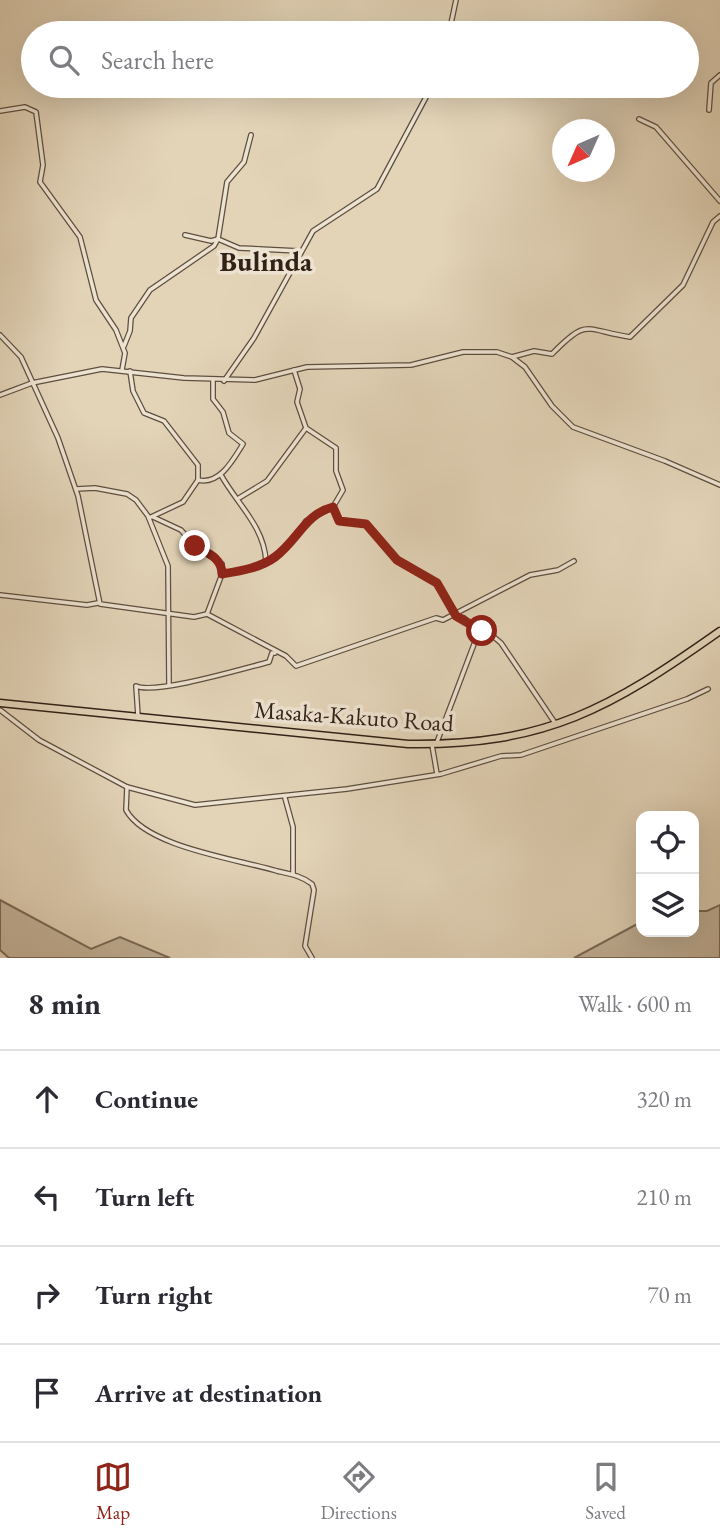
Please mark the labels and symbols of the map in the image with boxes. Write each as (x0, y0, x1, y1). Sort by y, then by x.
north arrow (552, 119, 615, 182)
district label: Bulinda (220, 243, 313, 279)
route end (179, 530, 210, 561)
route start (466, 615, 497, 646)
street label: Masaka-Kakuto Road (253, 694, 456, 738)

